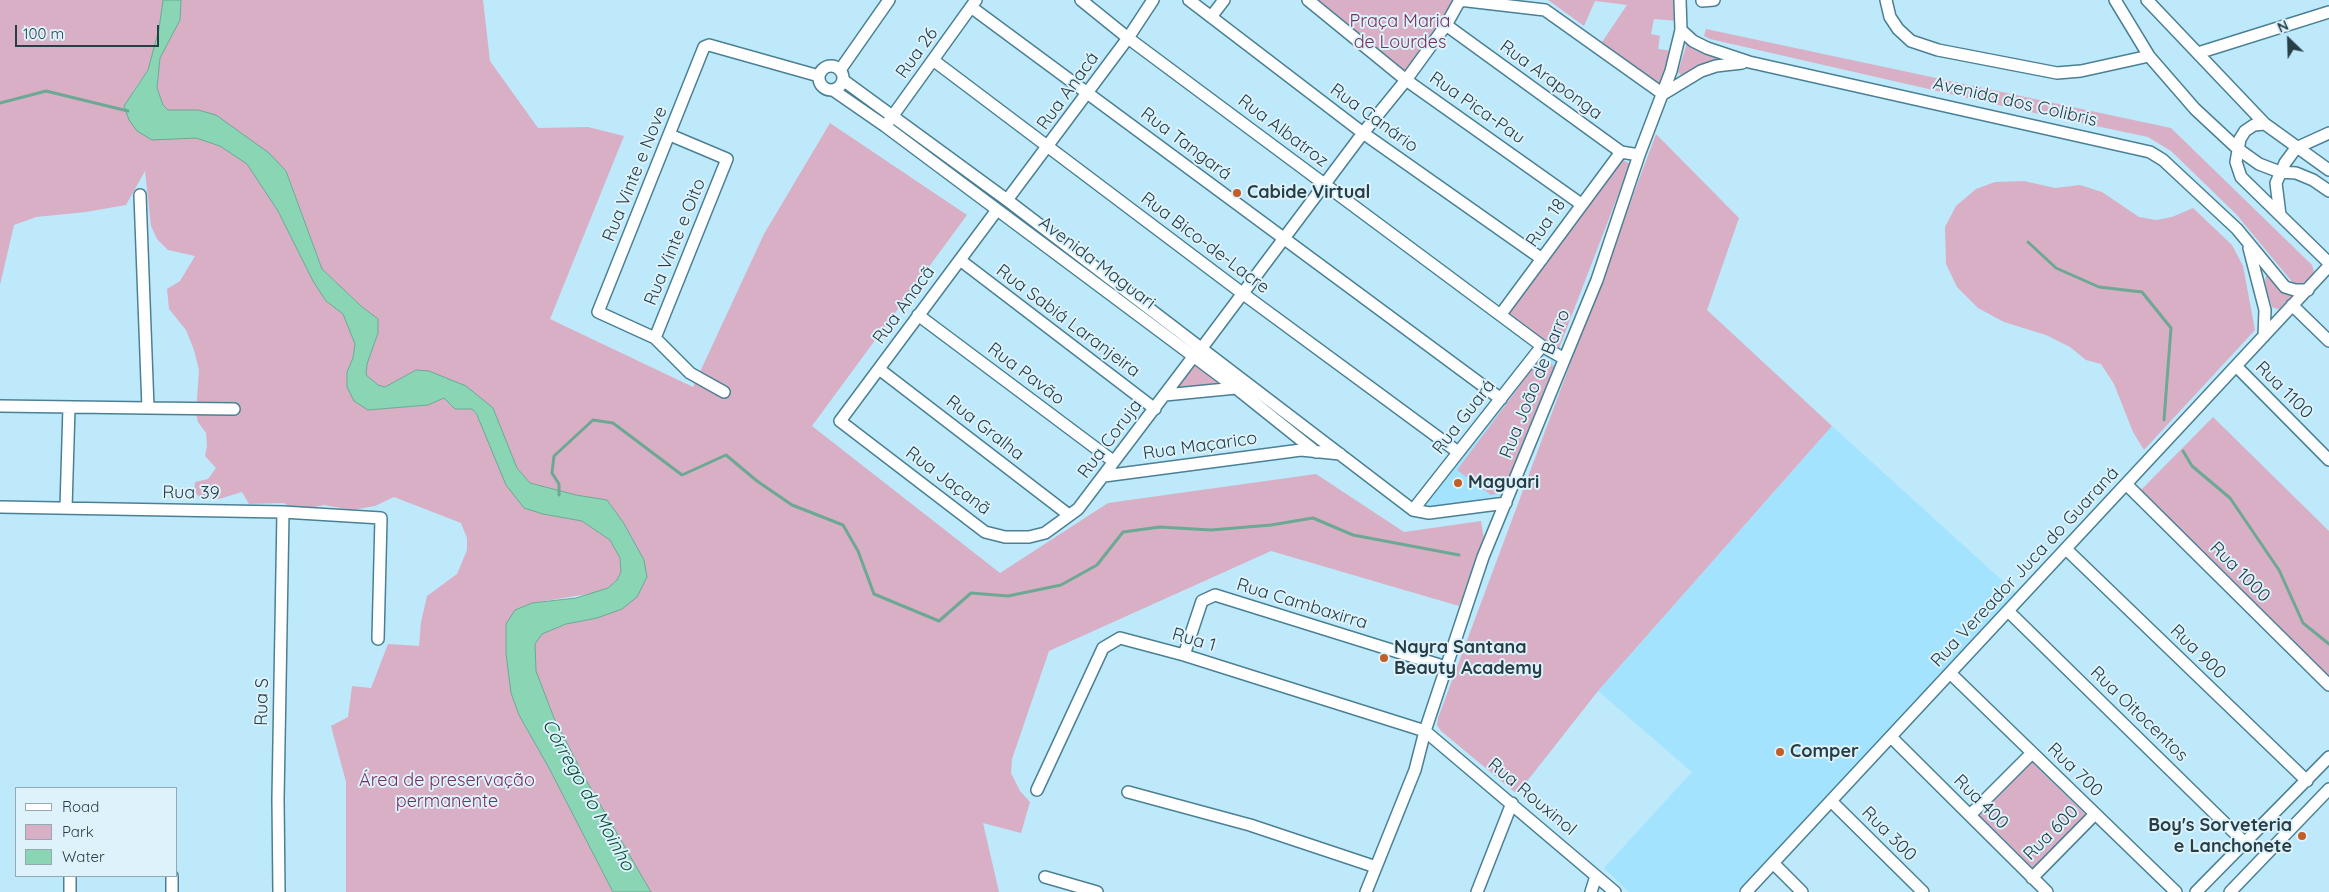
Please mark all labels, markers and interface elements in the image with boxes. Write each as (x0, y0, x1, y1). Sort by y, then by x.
park label: Praça Maria de Lourdes (1350, 11, 1450, 54)
scale bar (18, 15, 161, 47)
north arrow (2264, 15, 2314, 65)
text: N (2275, 16, 2291, 37)
street label: Rua 26 (891, 23, 943, 83)
text: 100 m (23, 24, 64, 43)
street label: Rua Araponga (1496, 36, 1606, 124)
street label: Rua Anacá (1032, 48, 1104, 134)
street label: Rua Pica-Pau (1425, 67, 1529, 149)
street label: Avenida dos Colibris (1931, 73, 2099, 131)
street label: Rua Canário (1326, 79, 1422, 157)
street label: Rua Albatroz (1234, 90, 1332, 172)
street label: Rua Vinte e Nove (598, 103, 672, 245)
street label: Rua Tangará (1136, 103, 1236, 185)
street label: Rua Vinte e Oito (640, 175, 710, 309)
place label: Cabide Virtual (1247, 182, 1370, 204)
marker: Cabide Virtual (1231, 187, 1243, 199)
street label: Rua Bico-de-Lacre (1136, 188, 1274, 298)
street label: Rua 18 (1522, 195, 1570, 251)
street label: Avenida Maguari (1034, 212, 1160, 314)
street label: Rua Sabiá Laranjeira (992, 260, 1144, 382)
street label: Rua Anacã (868, 262, 940, 348)
street label: Rua João de Barro (1495, 306, 1575, 462)
street label: Rua Pavão (983, 338, 1069, 410)
street label: Rua 1100 (2251, 357, 2317, 423)
street label: Rua Guará (1428, 375, 1500, 459)
street label: Rua Gralha (942, 391, 1028, 465)
street label: Rua Coruja (1073, 395, 1147, 483)
street label: Rua Maçarico (1142, 427, 1258, 465)
street label: Rua Jaçanã (901, 442, 995, 520)
street label: Rua Vereador Juca do Guaraná (1926, 462, 2124, 672)
place label: Maguari (1468, 472, 1539, 494)
marker: Maguari (1452, 477, 1464, 489)
street label: Rua 39 (162, 482, 220, 504)
street label: Rua 1000 (2205, 537, 2275, 607)
street label: Rua Cambaxirra (1234, 574, 1370, 634)
street label: Rua 900 (2166, 620, 2230, 684)
street label: Rua 1 (1170, 623, 1218, 657)
place label: Nayra Santana Beauty Academy (1394, 637, 1542, 680)
marker: Nayra Santana Beauty Academy (1378, 652, 1390, 664)
street label: Rua Oitocentos (2086, 662, 2192, 766)
street label: Rua S (251, 678, 273, 726)
water label: Córrego do Moinho (537, 715, 639, 875)
street label: Rua 700 (2043, 738, 2107, 802)
place label: Comper (1790, 741, 1859, 763)
marker: Comper (1774, 746, 1786, 758)
street label: Rua Rouxinol (1483, 754, 1581, 840)
park label: Área de preservação permanente (359, 770, 535, 812)
street label: Rua 400 (1949, 770, 2013, 834)
legend (15, 787, 178, 877)
text: Road (62, 797, 99, 816)
street label: Rua 600 (2019, 801, 2083, 865)
street label: Rua 300 (1857, 802, 1921, 866)
place label: Boy's Sorveteria e Lanchonete (2148, 815, 2292, 858)
text: Park (62, 822, 94, 841)
marker: Boy's Sorveteria e Lanchonete (2296, 830, 2308, 842)
text: Water (62, 847, 105, 866)

